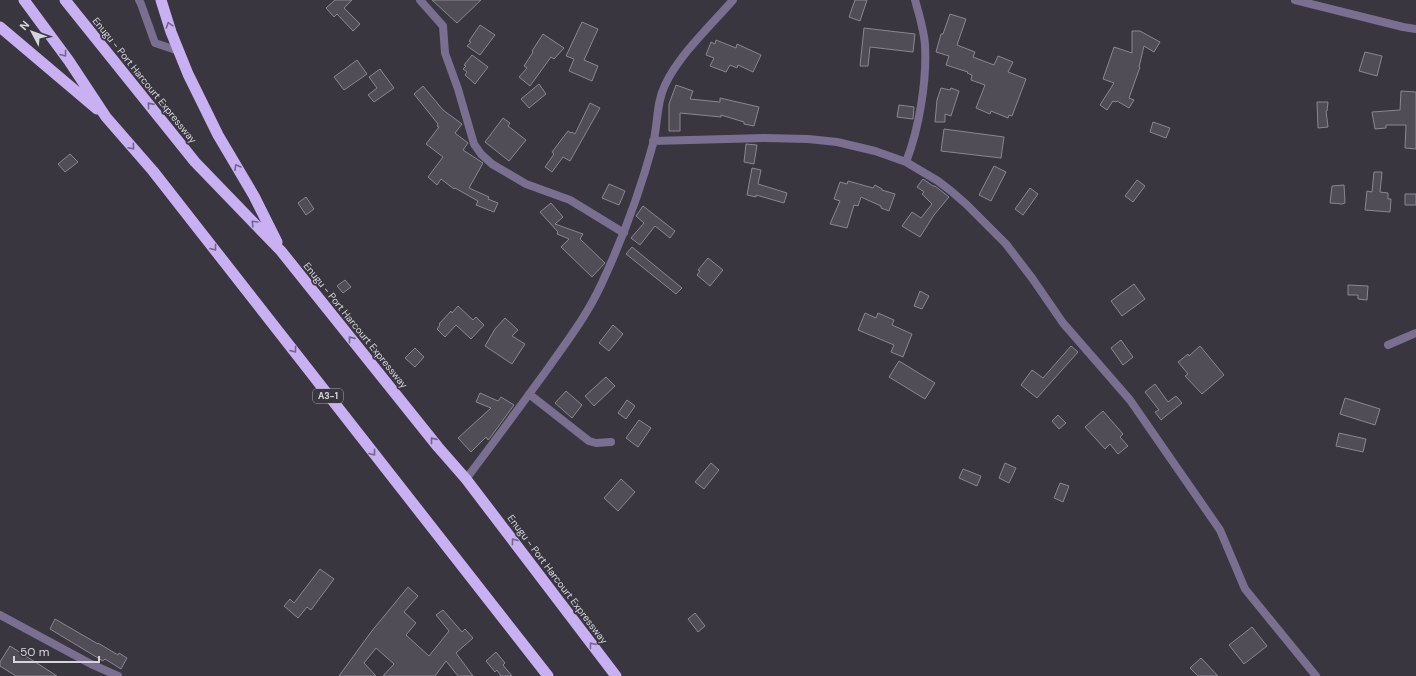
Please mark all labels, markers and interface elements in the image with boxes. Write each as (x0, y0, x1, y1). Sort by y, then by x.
north arrow (12, 12, 52, 52)
street label: Enugu - Port Harcourt Expressway (90, 15, 200, 146)
text: N (17, 18, 32, 33)
one-way arrow (165, 22, 174, 29)
one-way arrow (59, 49, 66, 56)
one-way arrow (147, 102, 154, 110)
one-way arrow (127, 142, 134, 149)
one-way arrow (235, 164, 242, 171)
one-way arrow (251, 220, 259, 228)
one-way arrow (209, 243, 216, 250)
street label: Enugu - Port Harcourt Expressway (301, 260, 411, 391)
one-way arrow (349, 336, 356, 343)
one-way arrow (289, 346, 296, 353)
road number: A3-1 (313, 389, 343, 403)
one-way arrow (430, 438, 437, 445)
one-way arrow (369, 449, 376, 456)
street label: Enugu - Port Harcourt Expressway (505, 512, 611, 647)
one-way arrow (512, 539, 519, 546)
scale bar (14, 638, 99, 664)
one-way arrow (590, 642, 597, 649)
text: 50 m (20, 644, 49, 660)

